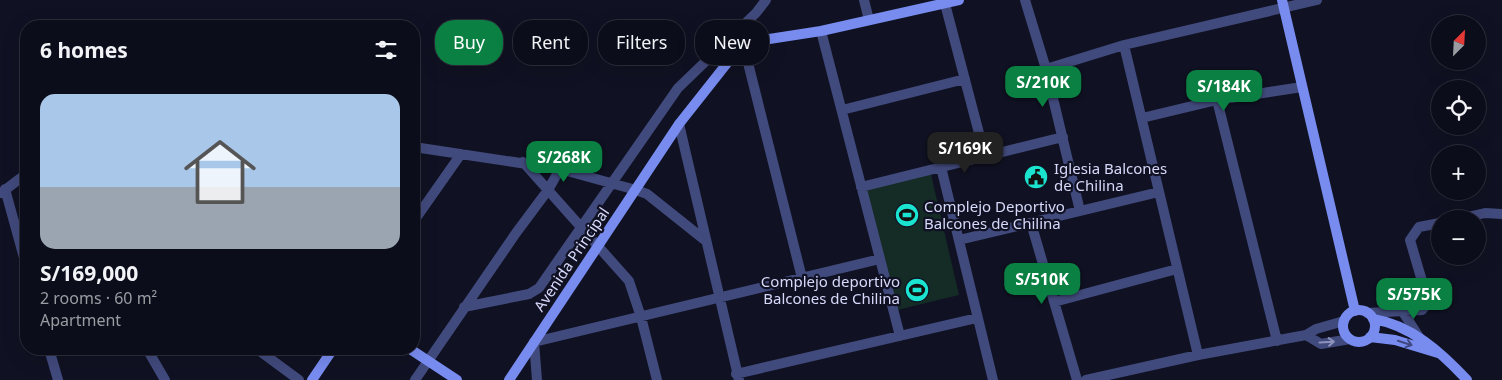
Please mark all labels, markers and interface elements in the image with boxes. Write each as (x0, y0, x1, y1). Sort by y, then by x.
north arrow (1431, 15, 1486, 70)
map controls (1431, 15, 1486, 265)
chip: Buy (435, 20, 503, 65)
chip: Rent (513, 20, 588, 65)
chip: Filters (598, 20, 685, 65)
chip: New (695, 20, 769, 65)
text: 6 homes (40, 36, 128, 64)
icon: filters (372, 36, 400, 64)
pin: S/210K (1002, 66, 1084, 108)
pin: S/184K (1183, 70, 1265, 112)
text: S/210K (1016, 71, 1070, 93)
text: S/184K (1197, 75, 1251, 97)
button: locate (1431, 80, 1486, 135)
icon: home (175, 127, 265, 217)
pin: S/169K (924, 132, 1006, 174)
text: S/169K (938, 137, 992, 159)
pin: S/268K (523, 140, 605, 183)
button: + (1431, 145, 1486, 200)
text: S/268K (537, 146, 591, 168)
place label: Iglesia Balcones de Chilina (1054, 158, 1167, 195)
public building icon: Iglesia Balcones de Chilina (1023, 164, 1049, 190)
place label: Complejo Deportivo Balcones de Chilina (924, 196, 1065, 233)
sports icon: Complejo Deportivo Balcones de Chilina (894, 202, 920, 228)
street label: Avenida Principal (529, 203, 613, 315)
button: − (1431, 210, 1486, 265)
text: S/169,000 (40, 259, 138, 287)
pin: S/510K (1001, 262, 1083, 305)
text: S/510K (1015, 268, 1069, 290)
place label: Complejo deportivo Balcones de Chilina (761, 271, 900, 308)
sports icon: Complejo deportivo Balcones de Chilina (904, 277, 930, 303)
pin: S/575K (1373, 278, 1455, 320)
text: S/575K (1387, 283, 1441, 305)
text: 2 rooms · 60 m² (40, 287, 157, 309)
text: Apartment (40, 309, 121, 331)
one-way arrow (1319, 338, 1335, 347)
one-way arrow (1396, 339, 1412, 348)

